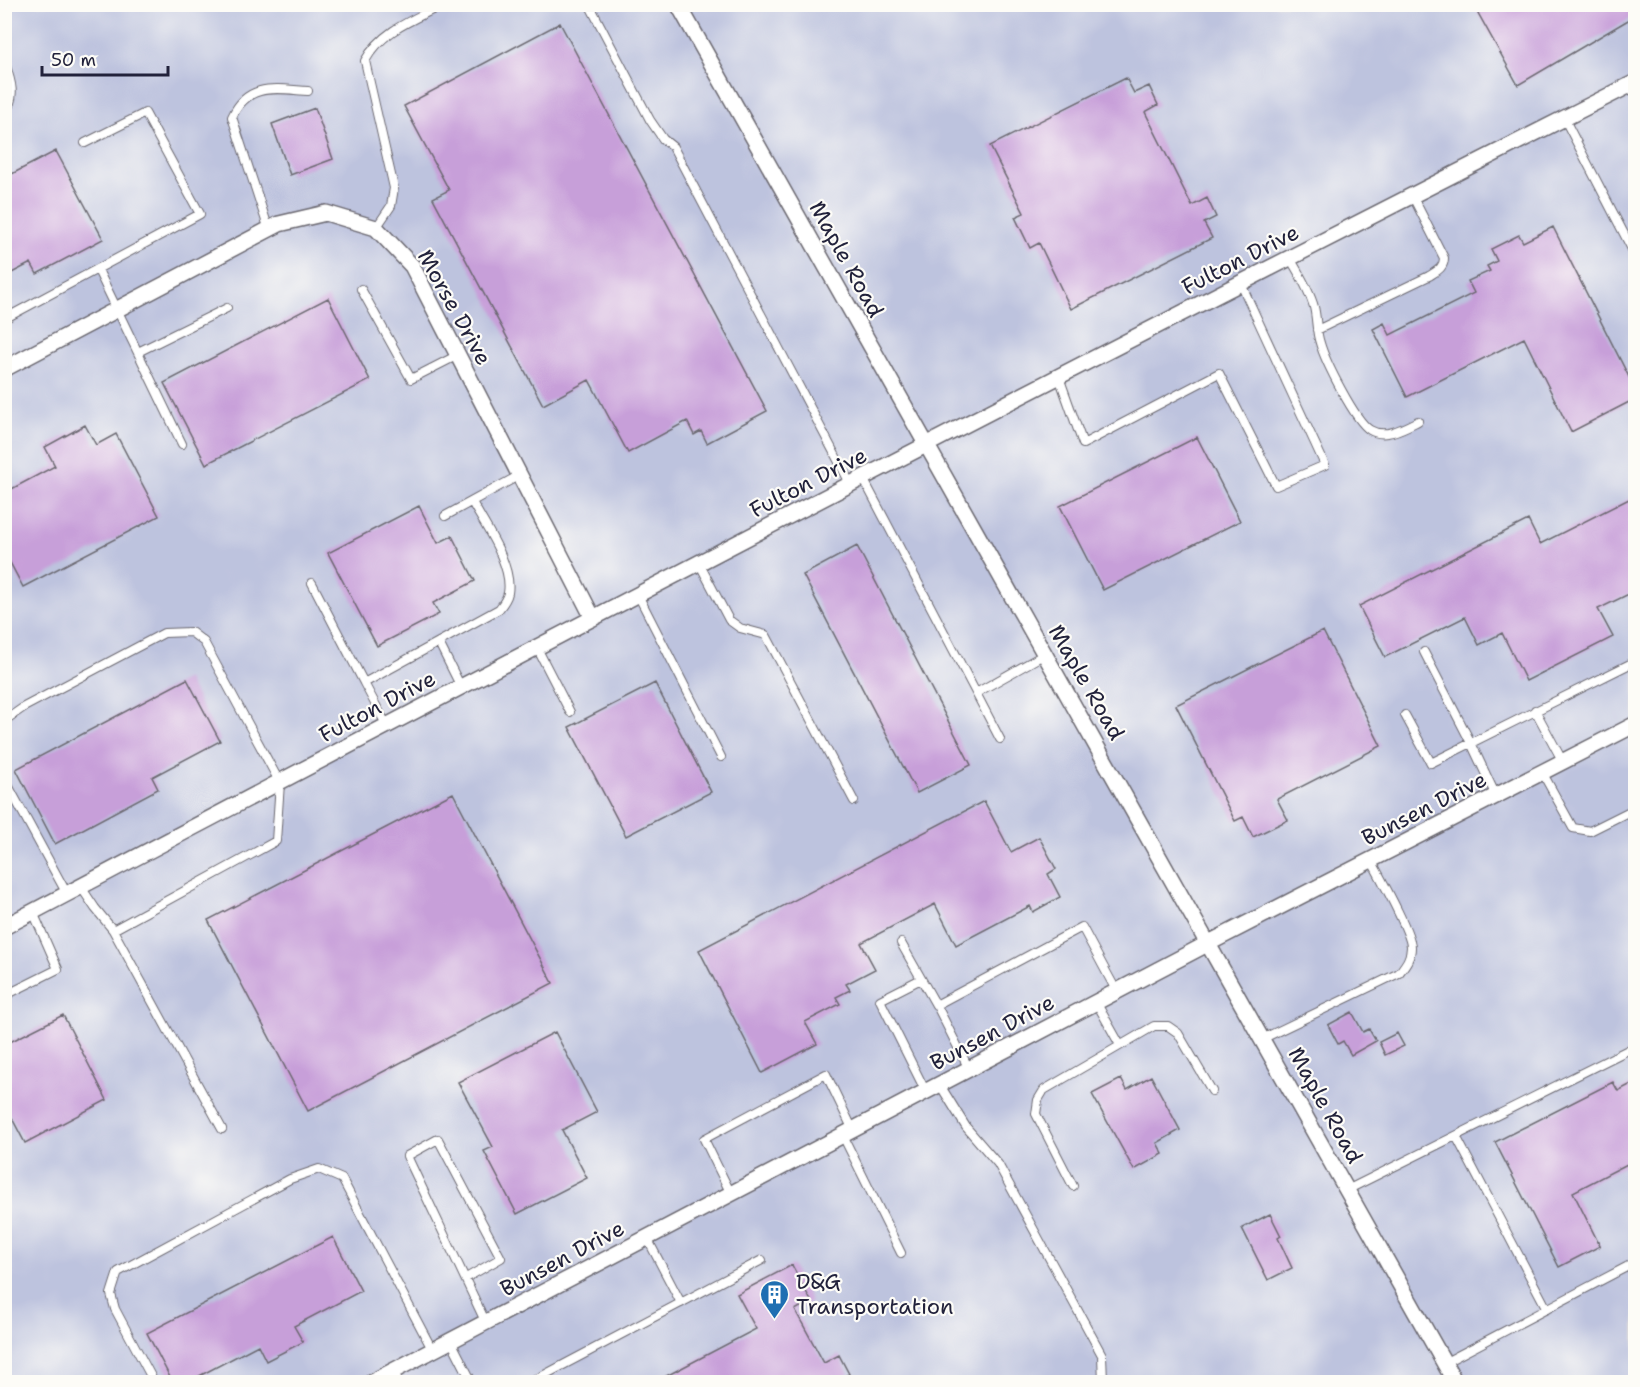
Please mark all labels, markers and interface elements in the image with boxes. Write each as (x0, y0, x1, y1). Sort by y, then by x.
scale bar (42, 39, 168, 77)
text: 50 m (51, 48, 96, 72)
street label: Maple Road (803, 196, 890, 323)
street label: Fulton Drive (1177, 217, 1304, 301)
street label: Morse Drive (411, 244, 498, 370)
street label: Fulton Drive (745, 440, 872, 524)
street label: Maple Road (1042, 619, 1131, 745)
street label: Fulton Drive (314, 664, 441, 749)
street label: Bunsen Drive (1357, 765, 1492, 852)
street label: Bunsen Drive (925, 988, 1059, 1077)
street label: Maple Road (1282, 1042, 1369, 1169)
street label: Bunsen Drive (495, 1214, 629, 1303)
place label: D&G Transportation (796, 1267, 954, 1321)
building icon: D&G Transportation (759, 1278, 791, 1320)

